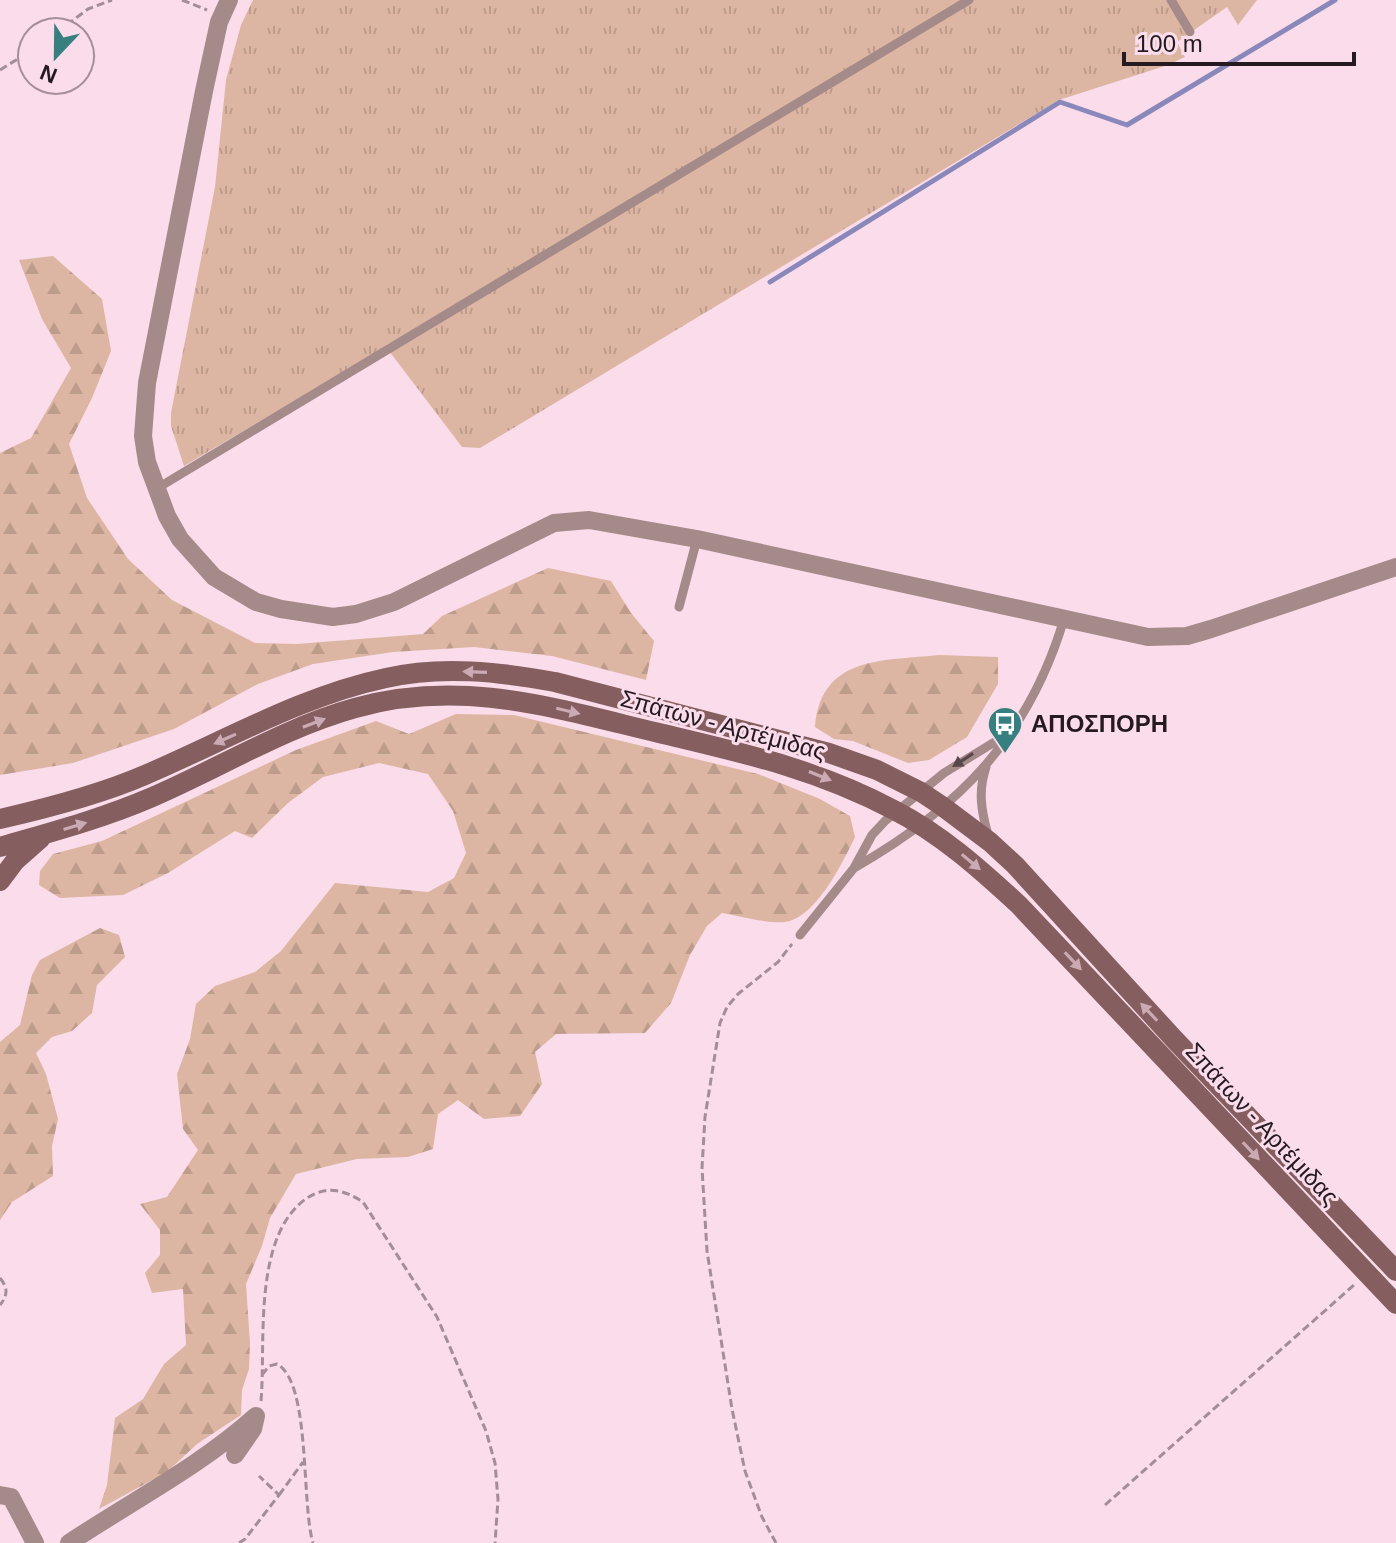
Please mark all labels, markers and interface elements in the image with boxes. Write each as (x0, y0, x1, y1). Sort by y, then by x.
north arrow (16, 16, 96, 96)
scale bar (1124, 16, 1354, 66)
text: 100 m (1136, 30, 1203, 57)
text: N (37, 60, 61, 89)
one-way arrow (462, 665, 487, 678)
street label: Σπάτων - Αρτέμιδας (618, 684, 829, 765)
one-way arrow (556, 705, 581, 718)
bus stop icon: ΑΠΟΣΠΟΡΗ (986, 705, 1024, 755)
place label: ΑΠΟΣΠΟΡΗ (1031, 710, 1168, 737)
one-way arrow (302, 716, 326, 729)
one-way arrow (214, 732, 237, 746)
one-way arrow (952, 752, 974, 766)
one-way arrow (808, 770, 832, 783)
one-way arrow (63, 819, 87, 832)
one-way arrow (961, 853, 981, 870)
one-way arrow (1063, 952, 1081, 971)
one-way arrow (1141, 1002, 1159, 1021)
street label: Σπάτων - Αρτέμιδας (1180, 1037, 1344, 1210)
one-way arrow (1241, 1141, 1259, 1160)

